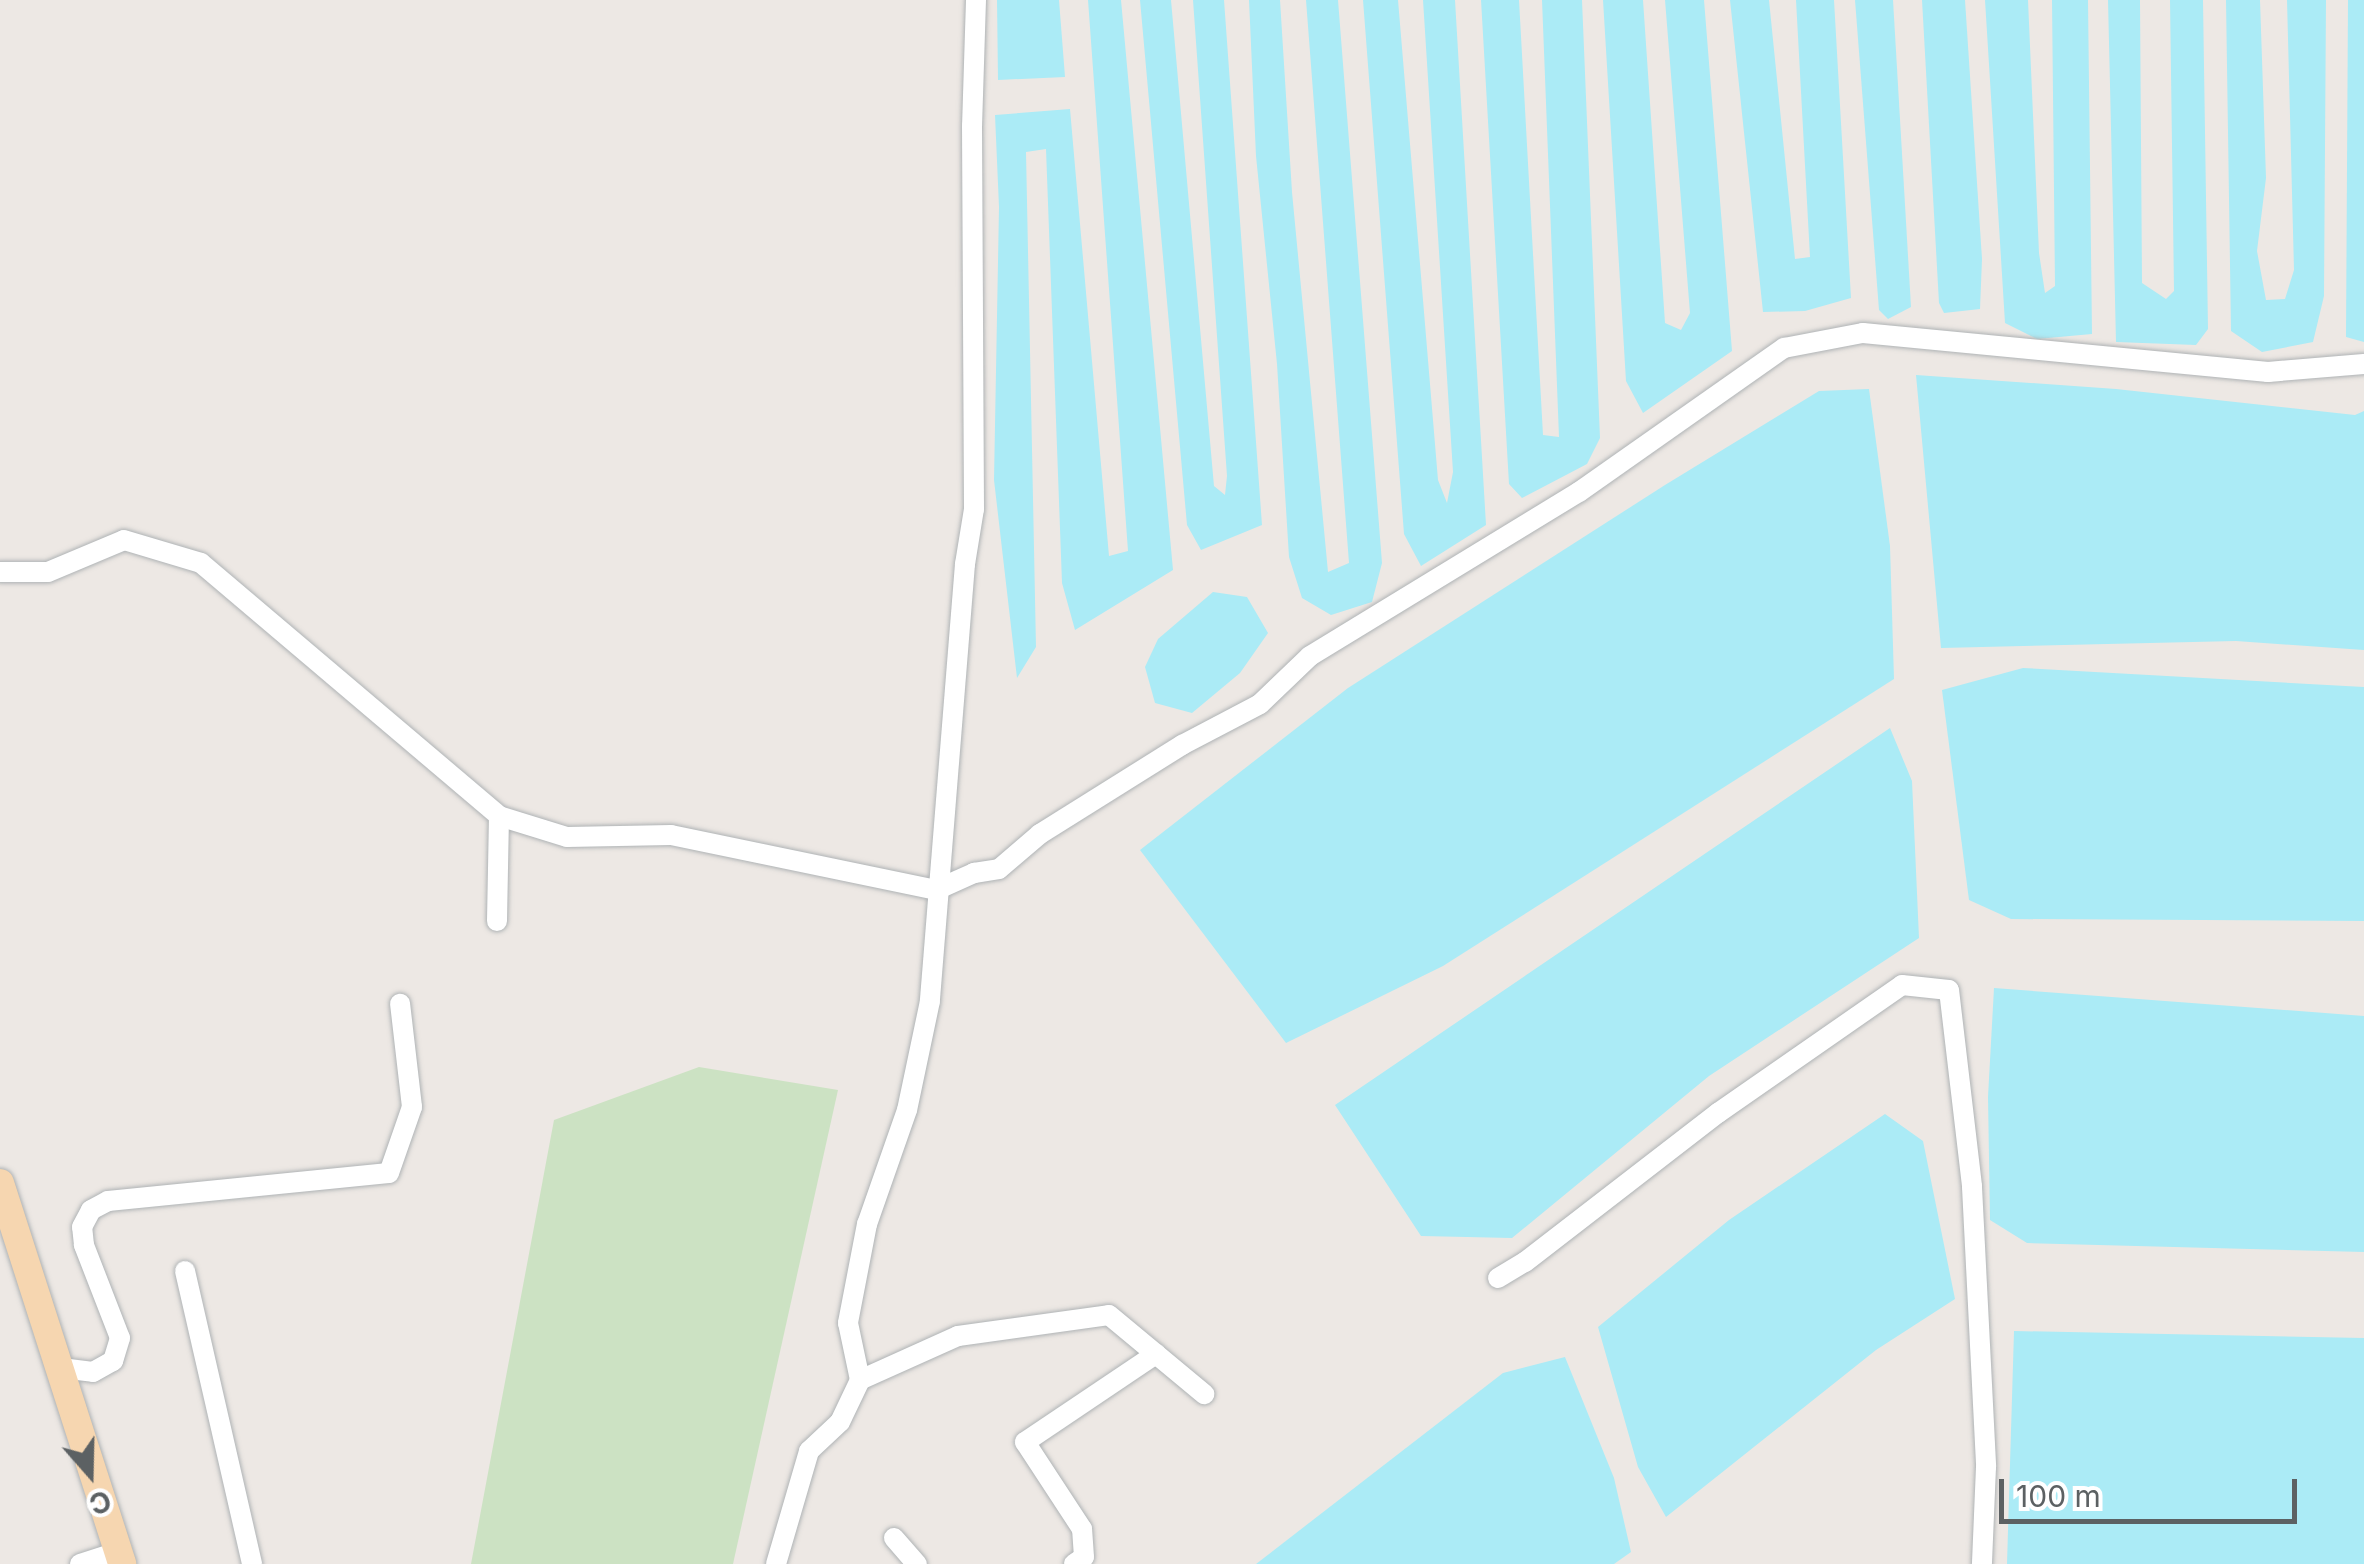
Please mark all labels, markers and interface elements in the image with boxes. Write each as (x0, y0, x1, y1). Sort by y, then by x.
north arrow (40, 1424, 140, 1524)
scale bar (2004, 1459, 2302, 1521)
text: 100 m (2016, 1478, 2101, 1514)
text: С (85, 1483, 116, 1522)

